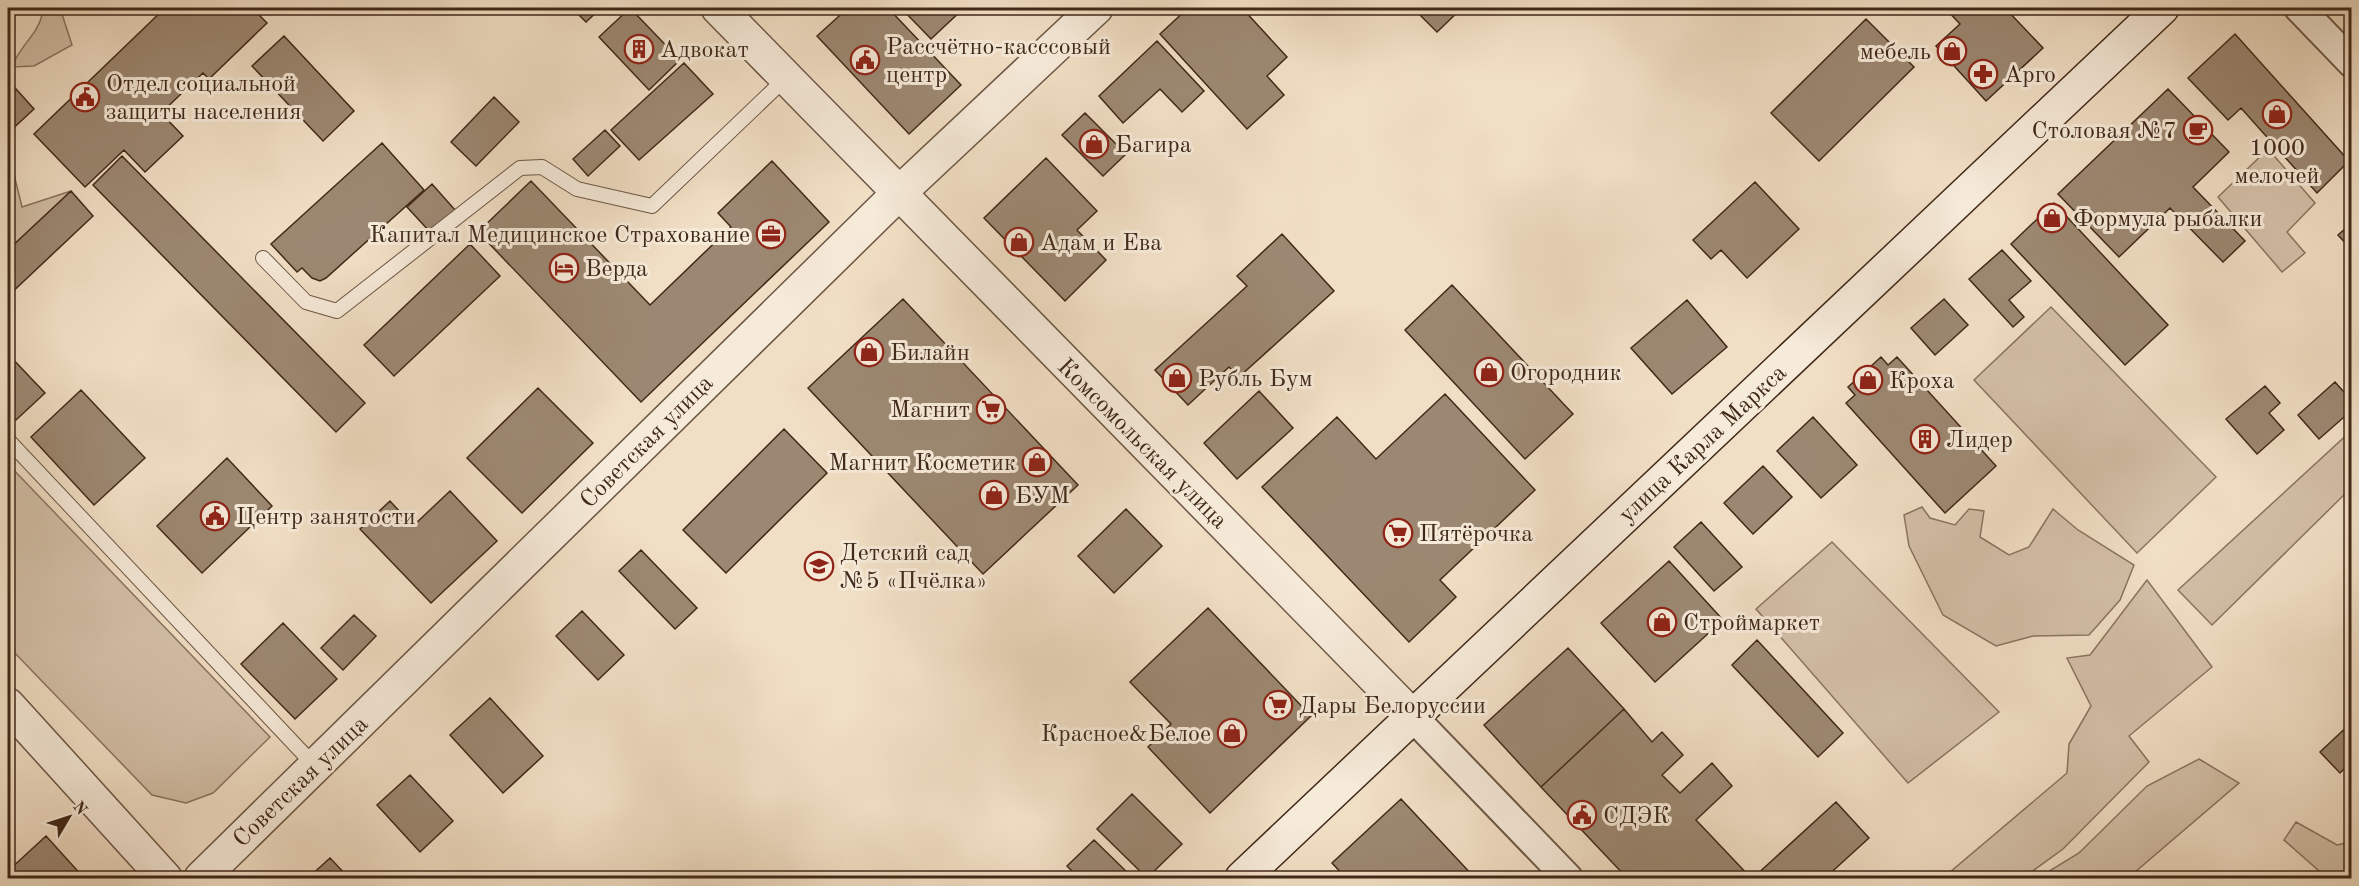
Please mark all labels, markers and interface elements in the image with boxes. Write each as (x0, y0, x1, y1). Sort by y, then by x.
building icon: Адвокат (623, 33, 655, 65)
shop icon: мебель (1936, 35, 1968, 67)
place label: Рассчётно-касссовый центр (886, 36, 1111, 88)
place label: Адвокат (660, 39, 749, 63)
place label: мебель (1860, 41, 1931, 65)
public building icon: Рассчётно-касссовый центр (849, 44, 881, 76)
pharmacy icon: Арго (1967, 58, 1999, 90)
place label: Арго (2004, 64, 2056, 88)
place label: Отдел социальной защиты населения (106, 73, 302, 125)
public building icon: Отдел социальной защиты населения (69, 81, 101, 113)
shop icon: 1000 мелочей (2261, 98, 2293, 130)
cafe icon: Столовая №7 (2182, 114, 2214, 146)
place label: Столовая №7 (2032, 120, 2177, 144)
shop icon: Багира (1078, 128, 1110, 160)
place label: Багира (1115, 134, 1192, 158)
place label: 1000 мелочей (2235, 137, 2319, 189)
shop icon: Формула рыбалки (2036, 202, 2068, 234)
place label: Формула рыбалки (2073, 208, 2262, 232)
office icon: Капитал Медицинское Страхование (755, 218, 787, 250)
place label: Капитал Медицинское Страхование (369, 224, 750, 248)
shop icon: Адам и Ева (1003, 226, 1035, 258)
place label: Адам и Ева (1040, 232, 1162, 256)
hotel icon: Верда (548, 252, 580, 284)
place label: Верда (585, 258, 648, 282)
shop icon: Билайн (853, 336, 885, 368)
place label: Билайн (890, 342, 970, 366)
street label: Комсомольская улица (1052, 355, 1231, 534)
shop icon: Огородник (1473, 356, 1505, 388)
street label: улица Карла Маркса (1615, 361, 1792, 528)
shop icon: Рубль Бум (1161, 362, 1193, 394)
place label: Огородник (1510, 362, 1621, 386)
shop icon: Кроха (1852, 364, 1884, 396)
place label: Рубль Бум (1198, 368, 1312, 392)
place label: Кроха (1889, 370, 1955, 394)
street label: Советская улица (576, 371, 719, 513)
supermarket icon: Магнит (975, 393, 1007, 425)
place label: Магнит (890, 399, 970, 423)
building icon: Лидер (1909, 423, 1941, 455)
place label: Лидер (1946, 429, 2013, 453)
shop icon: Магнит Косметик (1021, 446, 1053, 478)
place label: Магнит Косметик (828, 452, 1016, 476)
shop icon: БУМ (978, 479, 1010, 511)
place label: БУМ (1015, 485, 1070, 509)
public building icon: Центр занятости (199, 500, 231, 532)
place label: Центр занятости (236, 506, 416, 530)
supermarket icon: Пятёрочка (1382, 517, 1414, 549)
place label: Пятёрочка (1419, 523, 1533, 547)
place label: Детский сад №5 «Пчёлка» (840, 542, 987, 594)
school or university icon: Детский сад №5 «Пчёлка» (803, 550, 835, 582)
shop icon: Строймаркет (1646, 606, 1678, 638)
place label: Строймаркет (1683, 612, 1820, 636)
supermarket icon: Дары Белоруссии (1262, 689, 1294, 721)
place label: Дары Белоруссии (1299, 695, 1486, 719)
street label: Советская улица (229, 712, 373, 852)
shop icon: Красное&Белое (1216, 717, 1248, 749)
place label: Красное&Белое (1041, 723, 1211, 747)
north arrow (39, 787, 99, 847)
text: N (69, 799, 90, 819)
public building icon: СДЭК (1566, 799, 1598, 831)
place label: СДЭК (1603, 805, 1670, 829)

